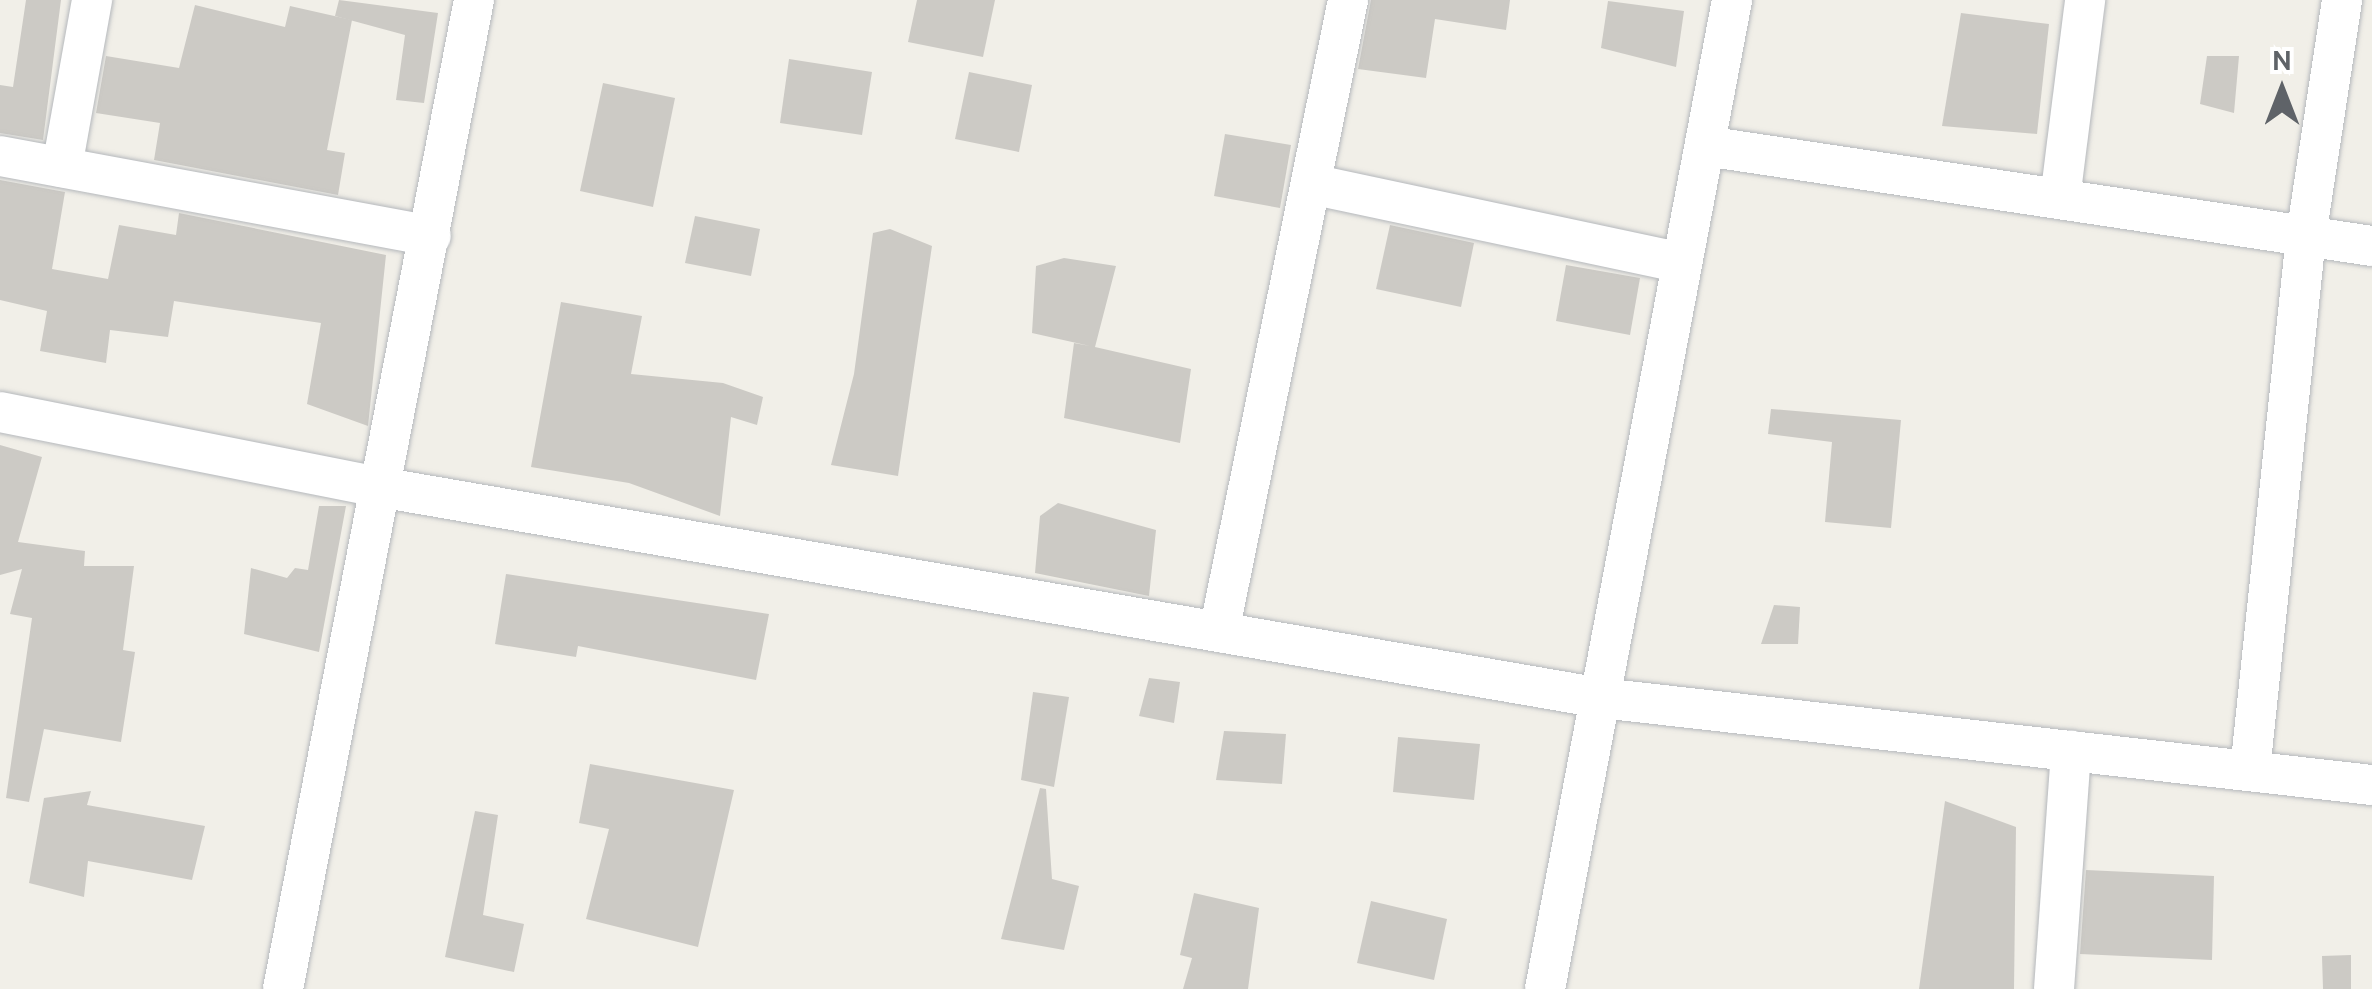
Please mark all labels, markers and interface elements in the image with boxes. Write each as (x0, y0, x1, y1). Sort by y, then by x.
north arrow (2232, 40, 2332, 140)
text: N (2272, 43, 2292, 77)

